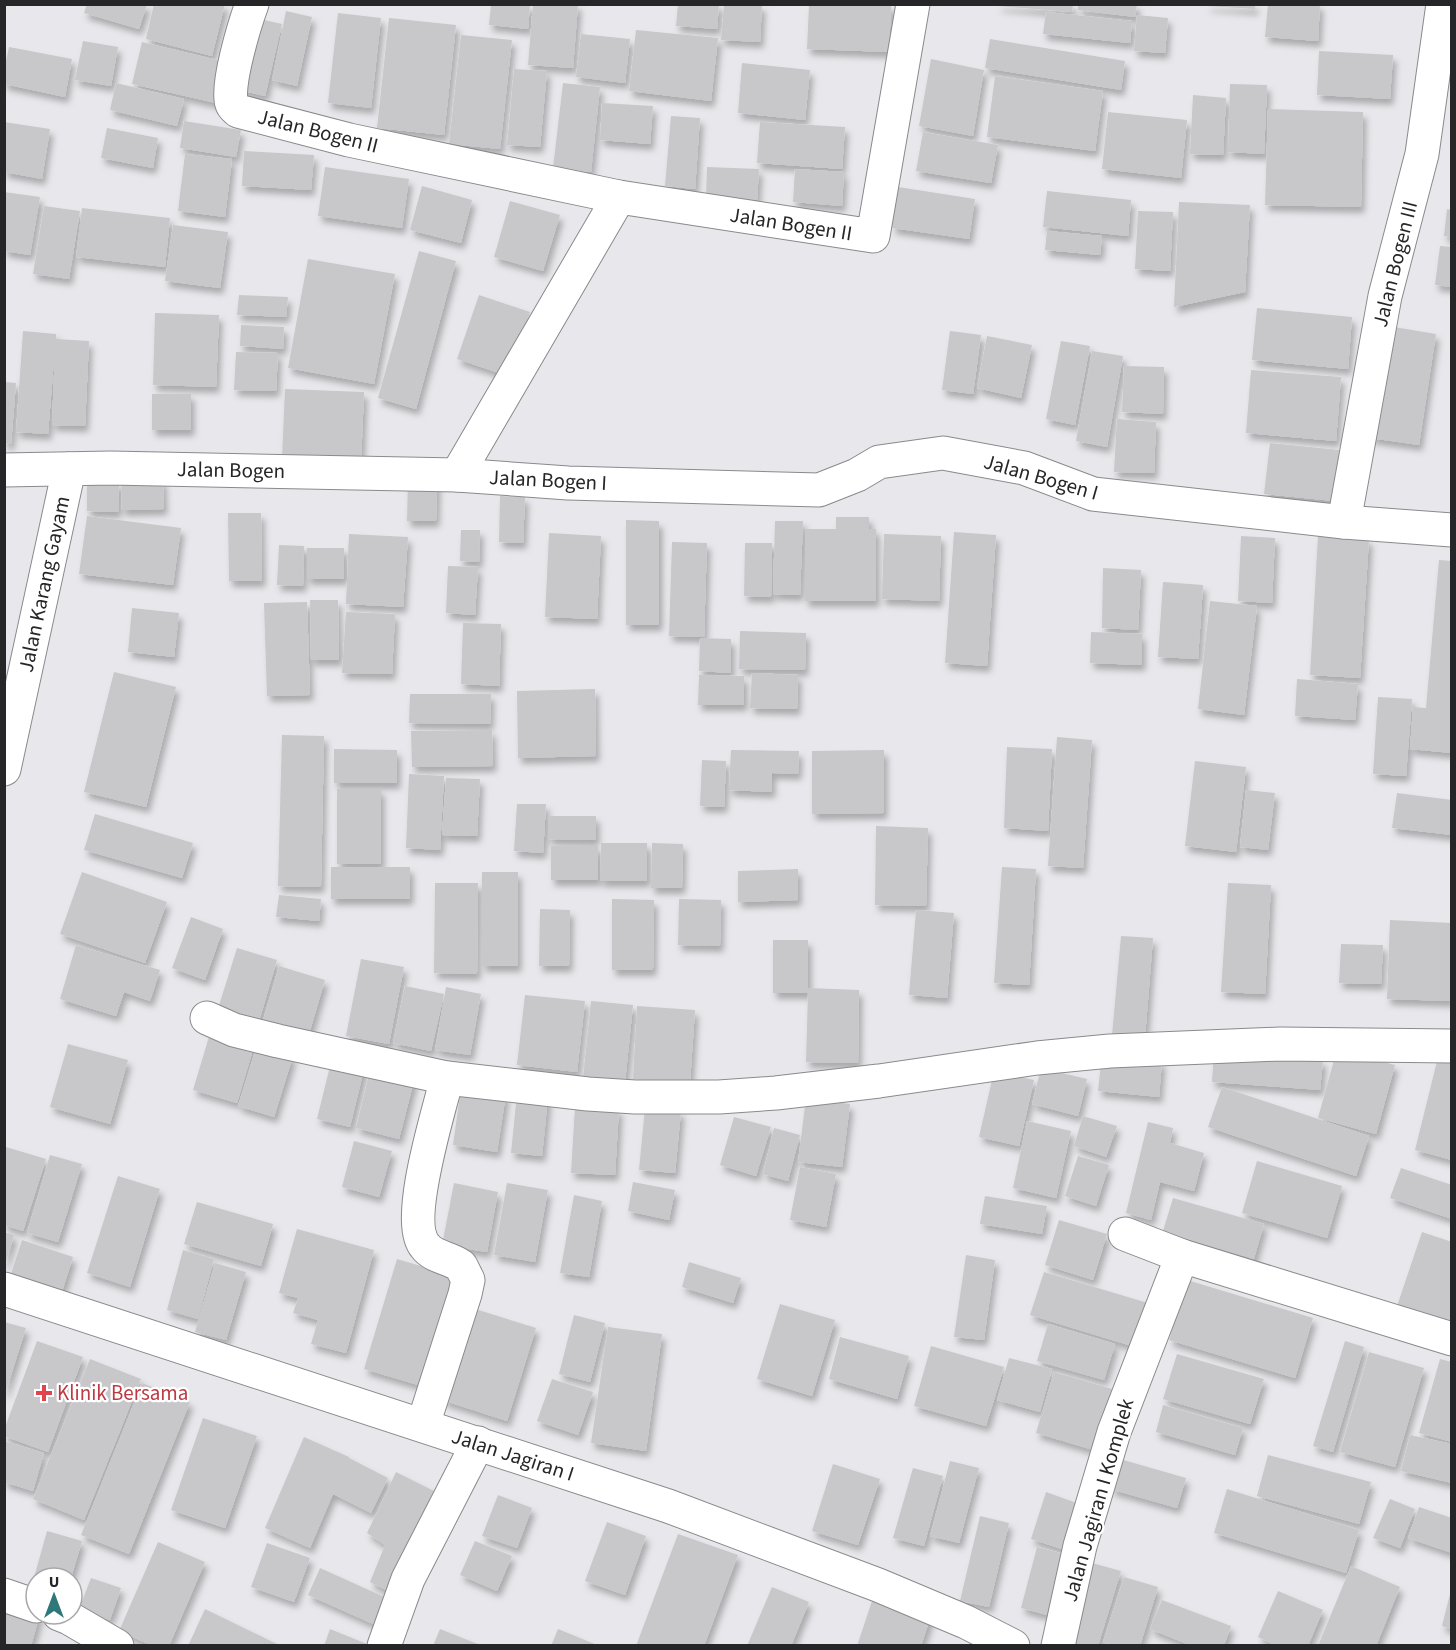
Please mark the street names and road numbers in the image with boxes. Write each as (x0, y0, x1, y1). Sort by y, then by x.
street label: Jalan Bogen II (254, 102, 382, 160)
street label: Jalan Bogen III (1365, 198, 1425, 330)
street label: Jalan Bogen II (728, 200, 854, 248)
street label: Jalan Bogen I (980, 446, 1102, 508)
street label: Jalan Bogen (177, 454, 285, 486)
street label: Jalan Bogen I (488, 462, 608, 498)
street label: Jalan Karang Gayam (11, 493, 77, 675)
street label: Jalan Jagiran I Komplek (1055, 1394, 1142, 1605)
street label: Jalan Jagiran I (448, 1421, 578, 1489)

